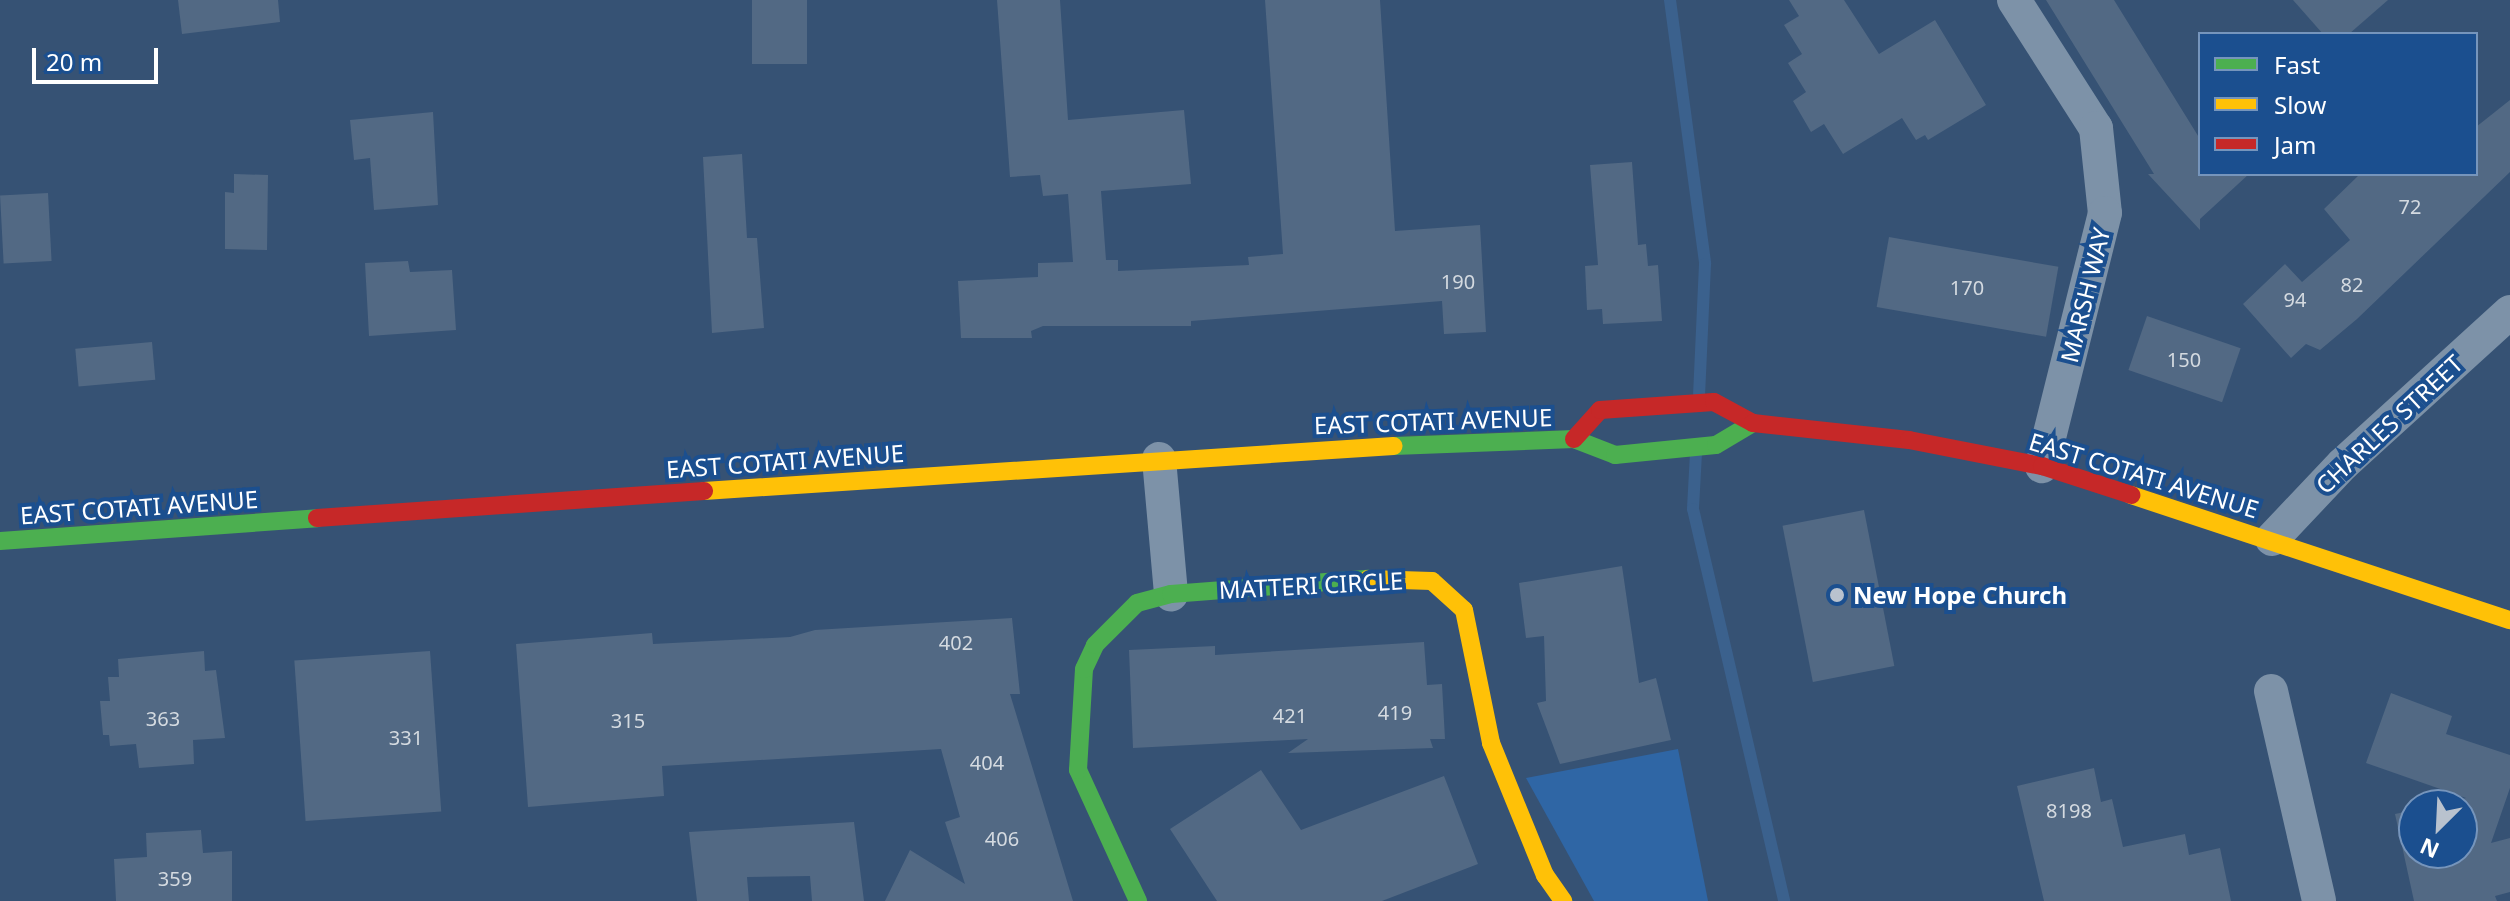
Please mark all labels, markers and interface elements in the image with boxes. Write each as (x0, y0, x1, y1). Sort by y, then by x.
scale bar (36, 32, 162, 82)
legend (2198, 32, 2478, 176)
text: 20 m (46, 45, 102, 78)
text: Fast (2274, 48, 2320, 81)
text: Slow (2274, 88, 2326, 121)
text: Jam (2274, 128, 2316, 161)
house number: 72 (2399, 194, 2421, 218)
street label: MARSH WAY (2054, 225, 2116, 365)
house number: 190 (1441, 269, 1475, 293)
house number: 82 (2341, 272, 2363, 296)
house number: 170 (1950, 275, 1984, 299)
house number: 94 (2284, 287, 2306, 311)
house number: 150 (2167, 347, 2201, 371)
street label: CHARLES STREET (2310, 349, 2468, 499)
street label: EAST COTATI AVENUE (1313, 402, 1553, 440)
street label: EAST COTATI AVENUE (2026, 426, 2262, 524)
street label: EAST COTATI AVENUE (665, 438, 905, 484)
street label: EAST COTATI AVENUE (19, 484, 259, 530)
street label: MATTERI CIRCLE (1218, 566, 1404, 604)
place label: New Hope Church (1853, 581, 2067, 609)
marker: New Hope Church (1828, 586, 1846, 604)
house number: 402 (939, 630, 973, 654)
house number: 419 (1378, 700, 1412, 724)
house number: 421 (1273, 703, 1307, 727)
house number: 363 (146, 706, 180, 730)
house number: 315 (611, 708, 645, 732)
house number: 331 (389, 725, 423, 749)
house number: 404 (970, 750, 1004, 774)
north arrow (2398, 789, 2478, 869)
house number: 8198 (2046, 798, 2092, 822)
house number: 406 (985, 826, 1019, 850)
text: N (2415, 832, 2443, 866)
house number: 359 (158, 866, 192, 890)

